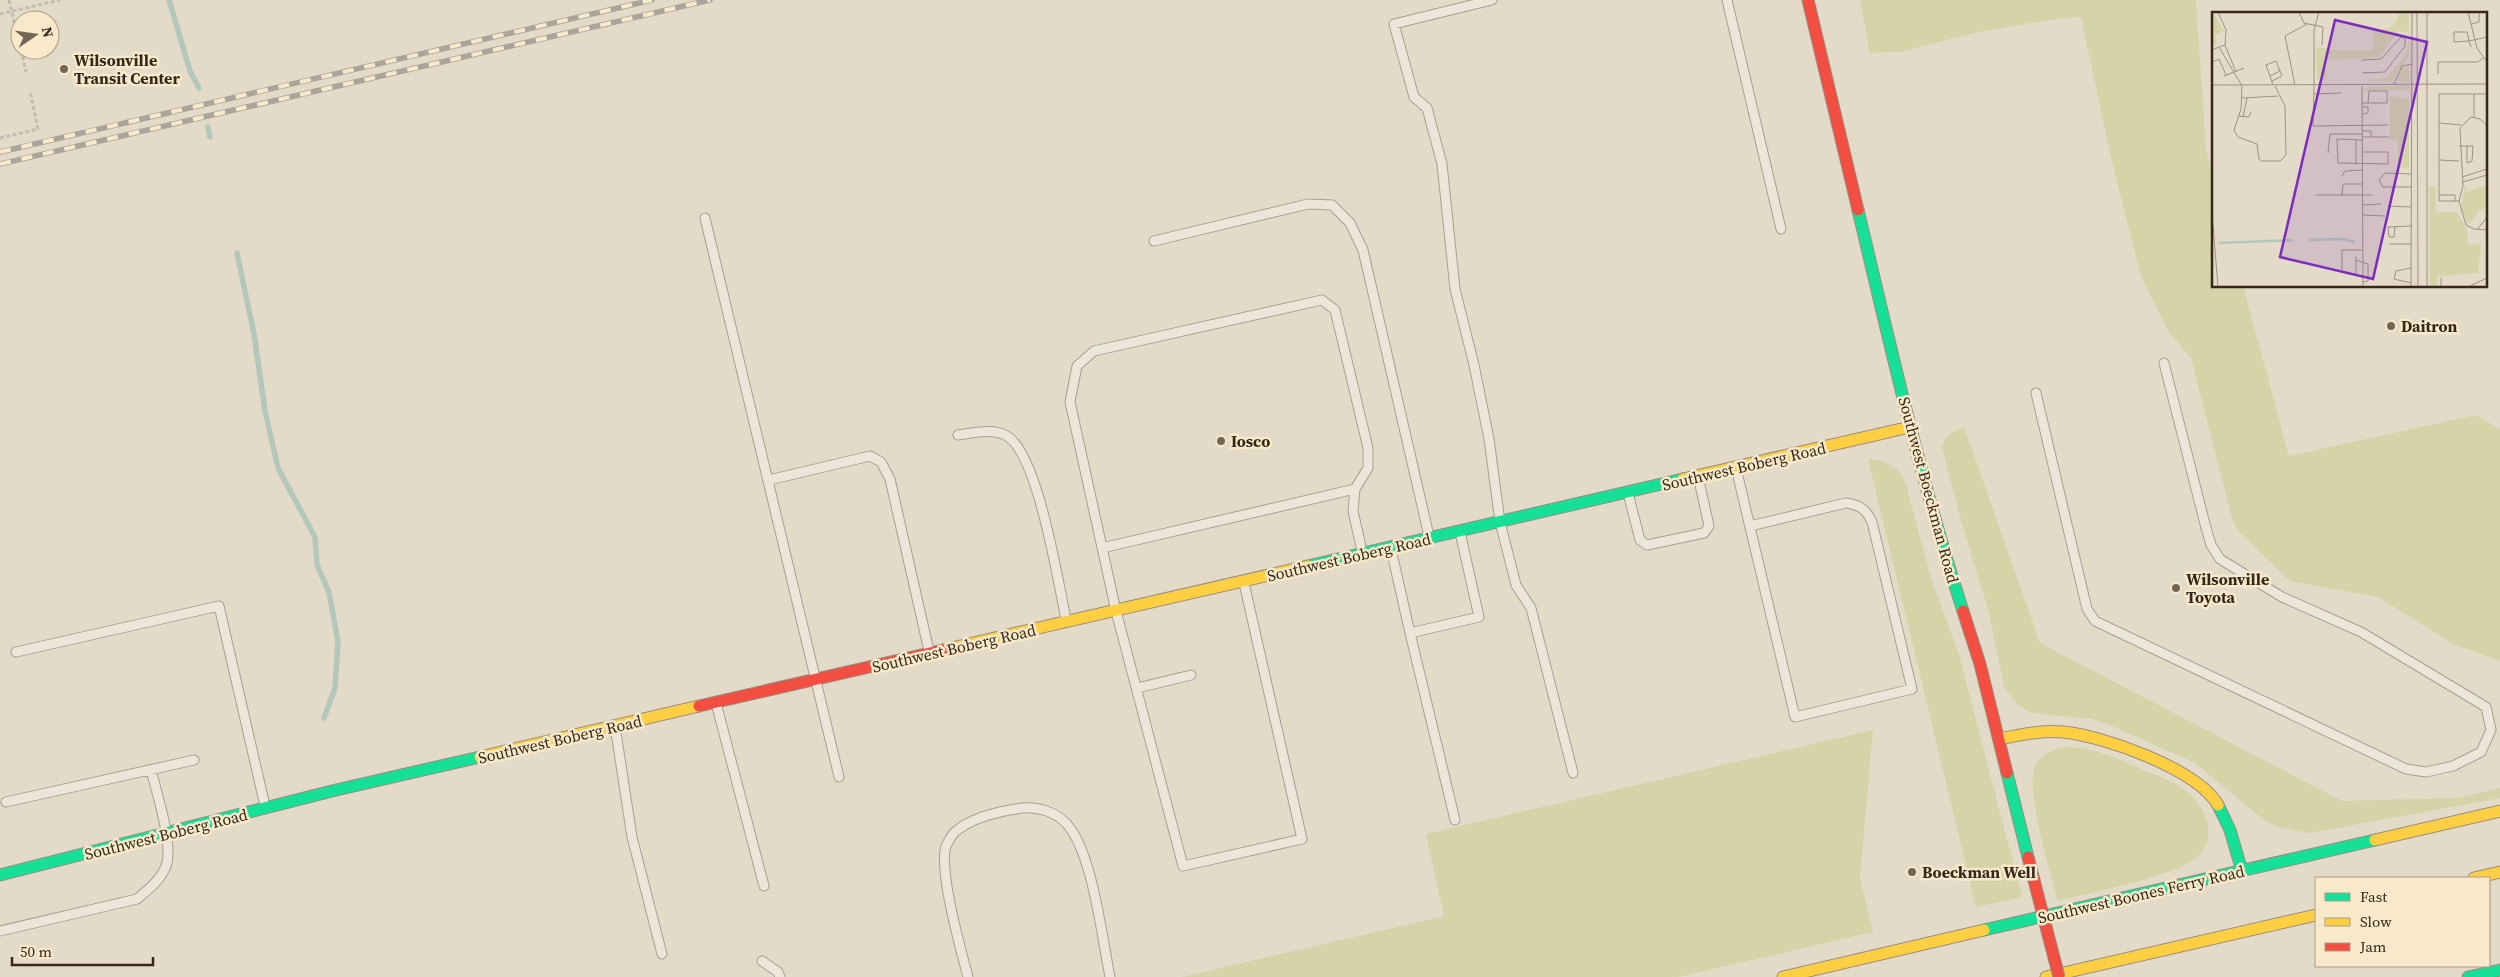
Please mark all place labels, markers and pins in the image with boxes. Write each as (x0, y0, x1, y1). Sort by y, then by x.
place label: Wilsonville Transit Center (74, 49, 180, 89)
marker: Wilsonville Transit Center (58, 63, 70, 75)
place label: Daitron (2401, 315, 2458, 337)
marker: Daitron (2385, 320, 2397, 332)
place label: Iosco (1231, 430, 1270, 452)
marker: Iosco (1215, 435, 1227, 447)
place label: Wilsonville Toyota (2186, 568, 2269, 608)
marker: Wilsonville Toyota (2170, 582, 2182, 594)
place label: Boeckman Well (1922, 861, 2036, 883)
marker: Boeckman Well (1906, 866, 1918, 878)

